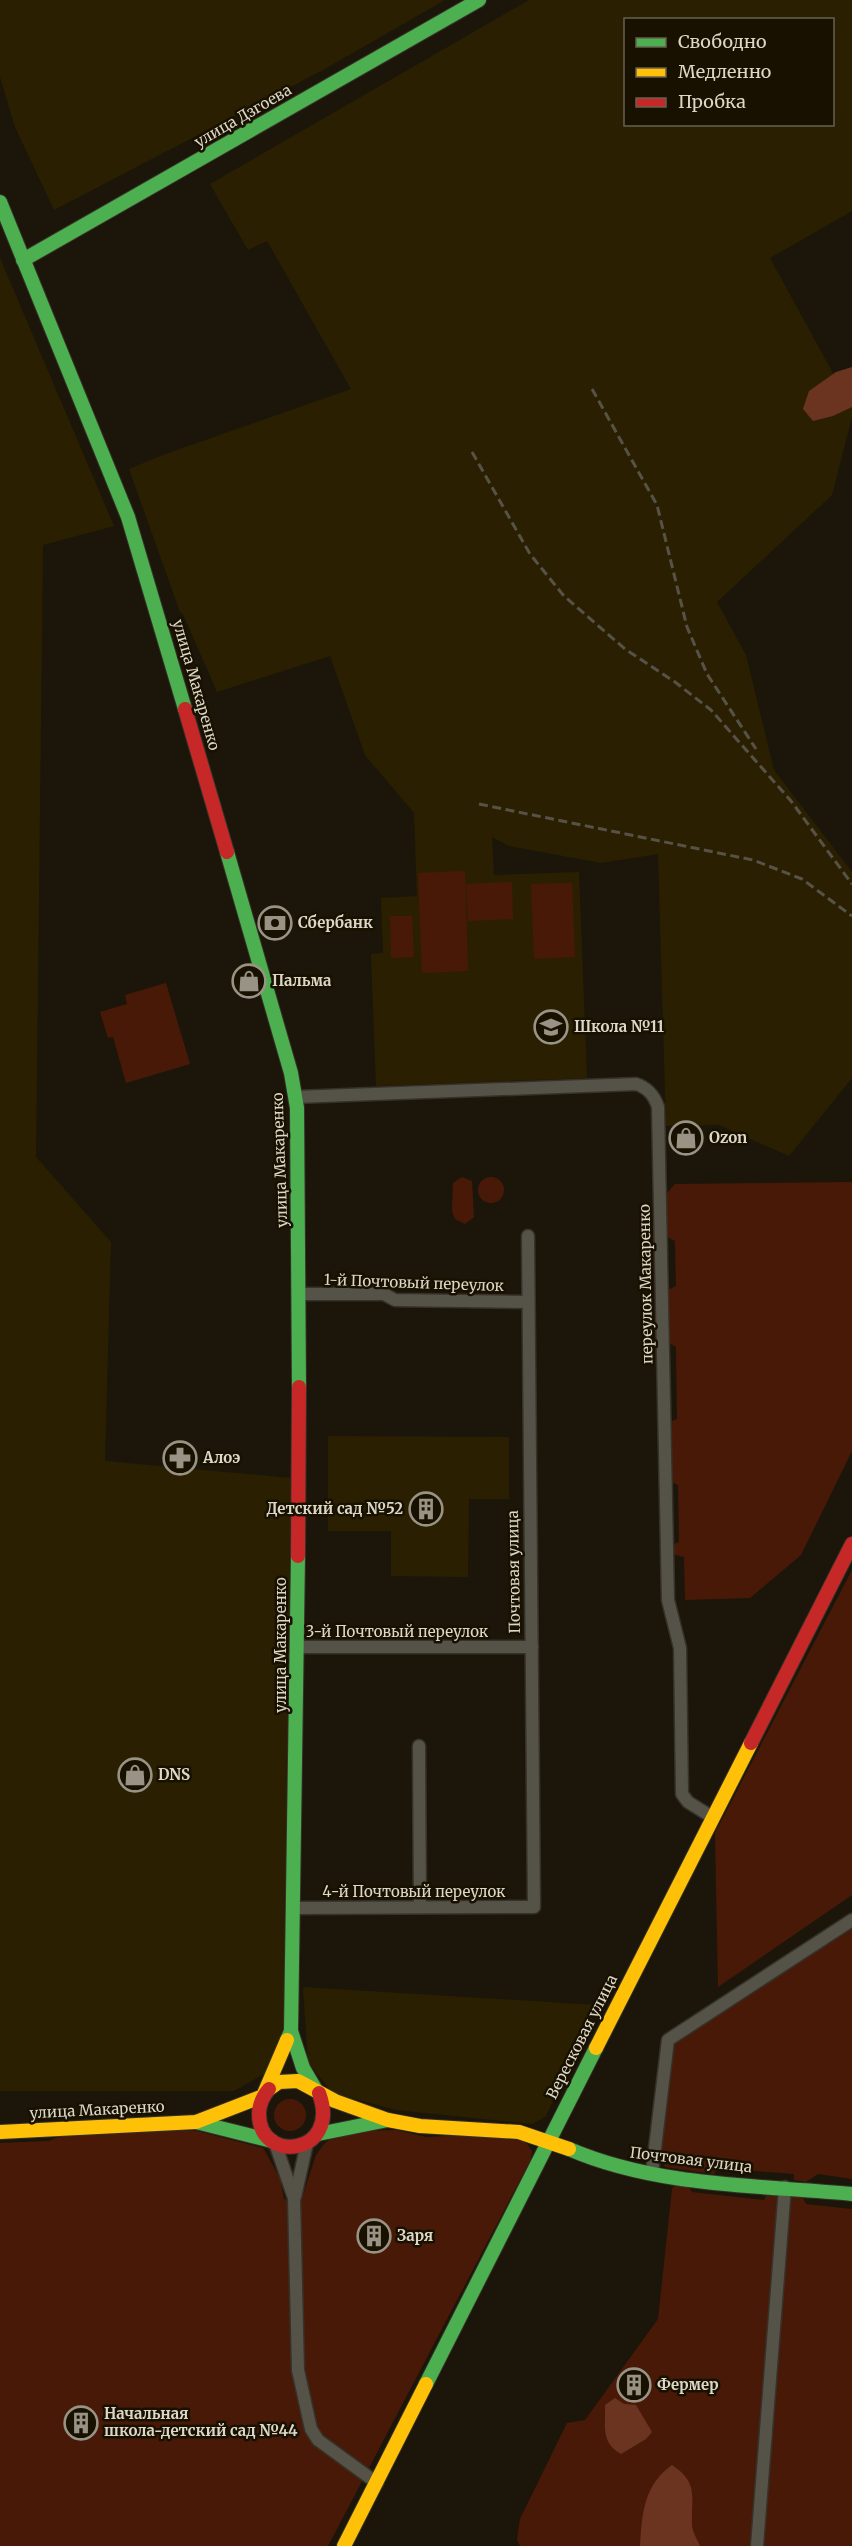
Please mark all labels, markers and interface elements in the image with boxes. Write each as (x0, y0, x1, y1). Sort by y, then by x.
legend (624, 18, 834, 126)
text: Свободно (678, 30, 766, 53)
text: Медленно (678, 60, 771, 83)
street label: улица Дзгоева (191, 80, 295, 151)
text: Пробка (678, 90, 746, 113)
street label: улица Макаренко (169, 617, 224, 753)
bank icon: Сбербанк (257, 905, 293, 941)
place label: Сбербанк (298, 913, 373, 932)
shop icon: Пальма (231, 963, 267, 999)
place label: Пальма (272, 971, 332, 990)
school or university icon: Школа №11 (533, 1009, 569, 1045)
place label: Школа №11 (574, 1017, 664, 1036)
street label: улица Макаренко (268, 1092, 291, 1228)
shop icon: Ozon (668, 1120, 704, 1156)
place label: Ozon (709, 1128, 747, 1147)
street label: переулок Макаренко (635, 1204, 656, 1364)
street label: 1-й Почтовый переулок (324, 1270, 505, 1295)
pharmacy icon: Алоэ (162, 1440, 198, 1476)
place label: Алоэ (202, 1448, 240, 1467)
building icon: Детский сад №52 (408, 1491, 444, 1527)
place label: Детский сад №52 (266, 1499, 403, 1518)
street label: Почтовая улица (503, 1510, 524, 1634)
street label: улица Макаренко (271, 1577, 290, 1713)
street label: 3-й Почтовый переулок (306, 1622, 489, 1641)
shop icon: DNS (117, 1757, 153, 1793)
place label: DNS (158, 1765, 190, 1784)
street label: 4-й Почтовый переулок (322, 1882, 506, 1901)
street label: Вересковая улица (542, 1971, 621, 2102)
street label: улица Макаренко (29, 2096, 165, 2123)
street label: Почтовая улица (629, 2143, 753, 2176)
building icon: Заря (356, 2218, 392, 2254)
place label: Заря (397, 2226, 433, 2245)
building icon: Фермер (616, 2367, 652, 2403)
place label: Фермер (657, 2375, 719, 2394)
place label: Начальная школа-детский сад №44 (104, 2404, 298, 2440)
building icon: Начальная школа-детский сад №44 (63, 2405, 99, 2441)

